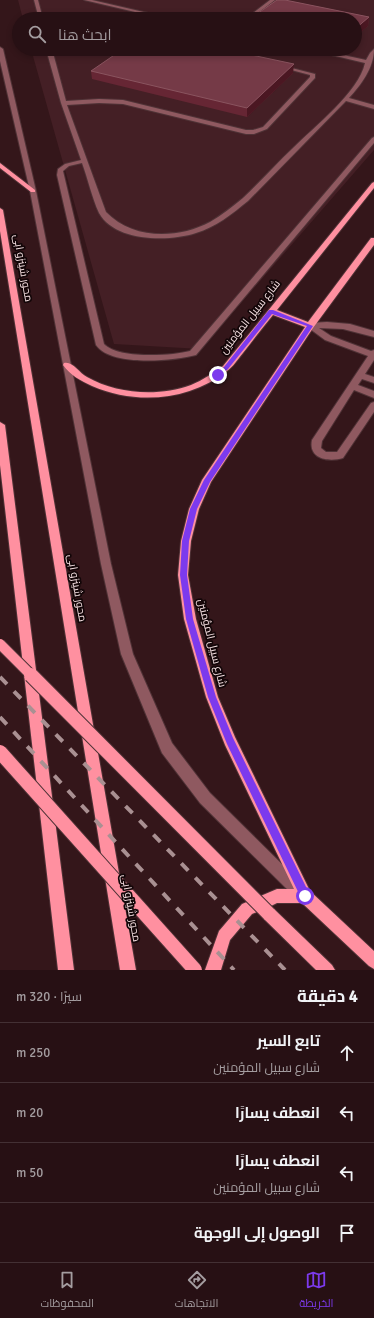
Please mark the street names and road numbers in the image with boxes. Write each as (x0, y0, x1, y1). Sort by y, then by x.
street label: محور شينزو ابى (11, 233, 35, 303)
street label: شارع سبيل المؤمنين (217, 277, 284, 357)
street label: محور شينزو ابى (65, 553, 89, 623)
street label: شارع سبيل المؤمنين (194, 598, 229, 689)
street label: محور شينزو ابى (119, 873, 143, 943)

